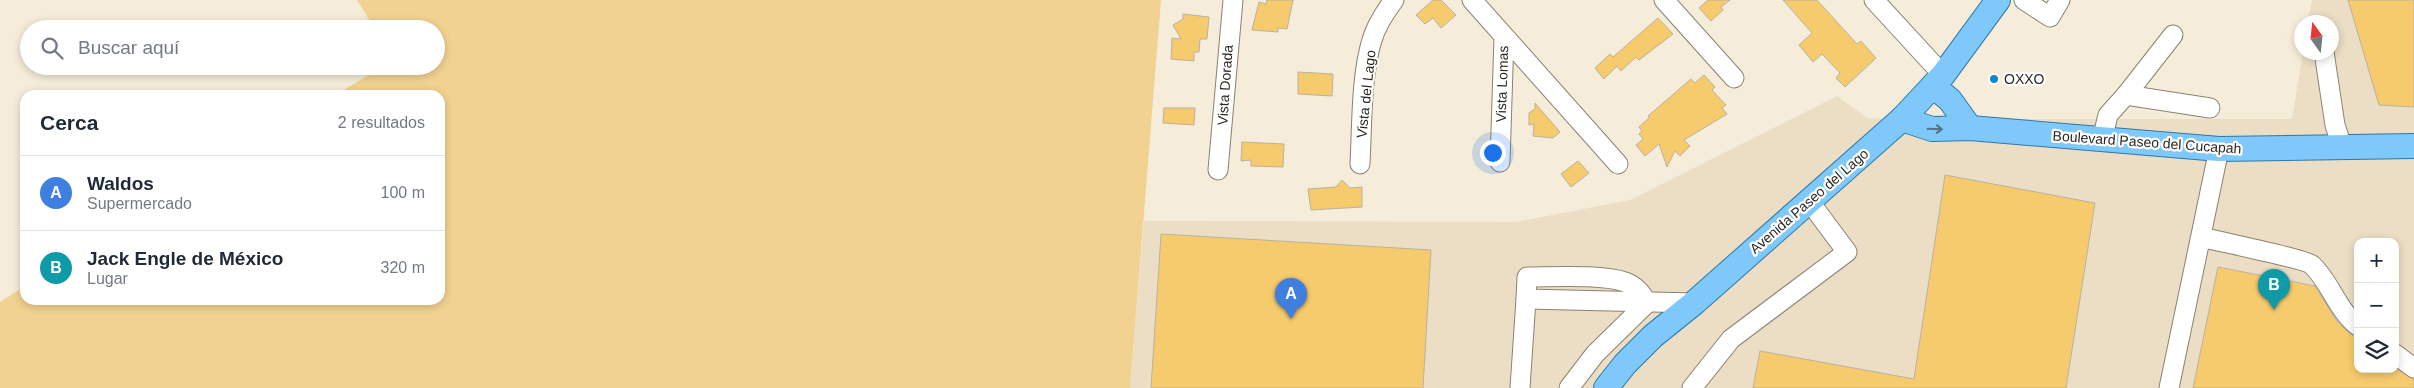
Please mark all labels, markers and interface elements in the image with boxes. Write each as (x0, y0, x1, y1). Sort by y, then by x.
north arrow (2294, 15, 2339, 60)
search box (20, 20, 445, 75)
icon: search (38, 34, 66, 62)
text: Buscar aquí (78, 37, 179, 58)
street label: Vista Dorada (1214, 44, 1236, 126)
street label: Vista Lomas (1493, 45, 1511, 123)
street label: Vista del Lago (1353, 49, 1379, 139)
place label: OXXO (2004, 71, 2045, 87)
marker: OXXO (1988, 73, 2000, 85)
text: Cerca (40, 111, 98, 134)
text: 2 resultados (338, 114, 425, 131)
one-way arrow (1926, 124, 1943, 134)
street label: Boulevard Paseo del Cucapah (2052, 127, 2242, 157)
your location (1480, 140, 1506, 166)
street label: Avenida Paseo del Lago (1747, 145, 1872, 257)
text: Waldos (87, 173, 154, 194)
text: A (50, 184, 62, 201)
text: 100 m (381, 184, 425, 201)
text: Supermercado (87, 195, 192, 212)
map controls (2354, 238, 2399, 373)
button: + (2354, 238, 2399, 283)
text: Jack Engle de México (87, 248, 283, 269)
text: B (50, 259, 62, 276)
text: 320 m (381, 259, 425, 276)
pin: B (2258, 269, 2290, 310)
text: Lugar (87, 270, 128, 287)
pin: A (1275, 278, 1307, 319)
button: − (2354, 283, 2399, 328)
button: layers (2354, 328, 2399, 373)

